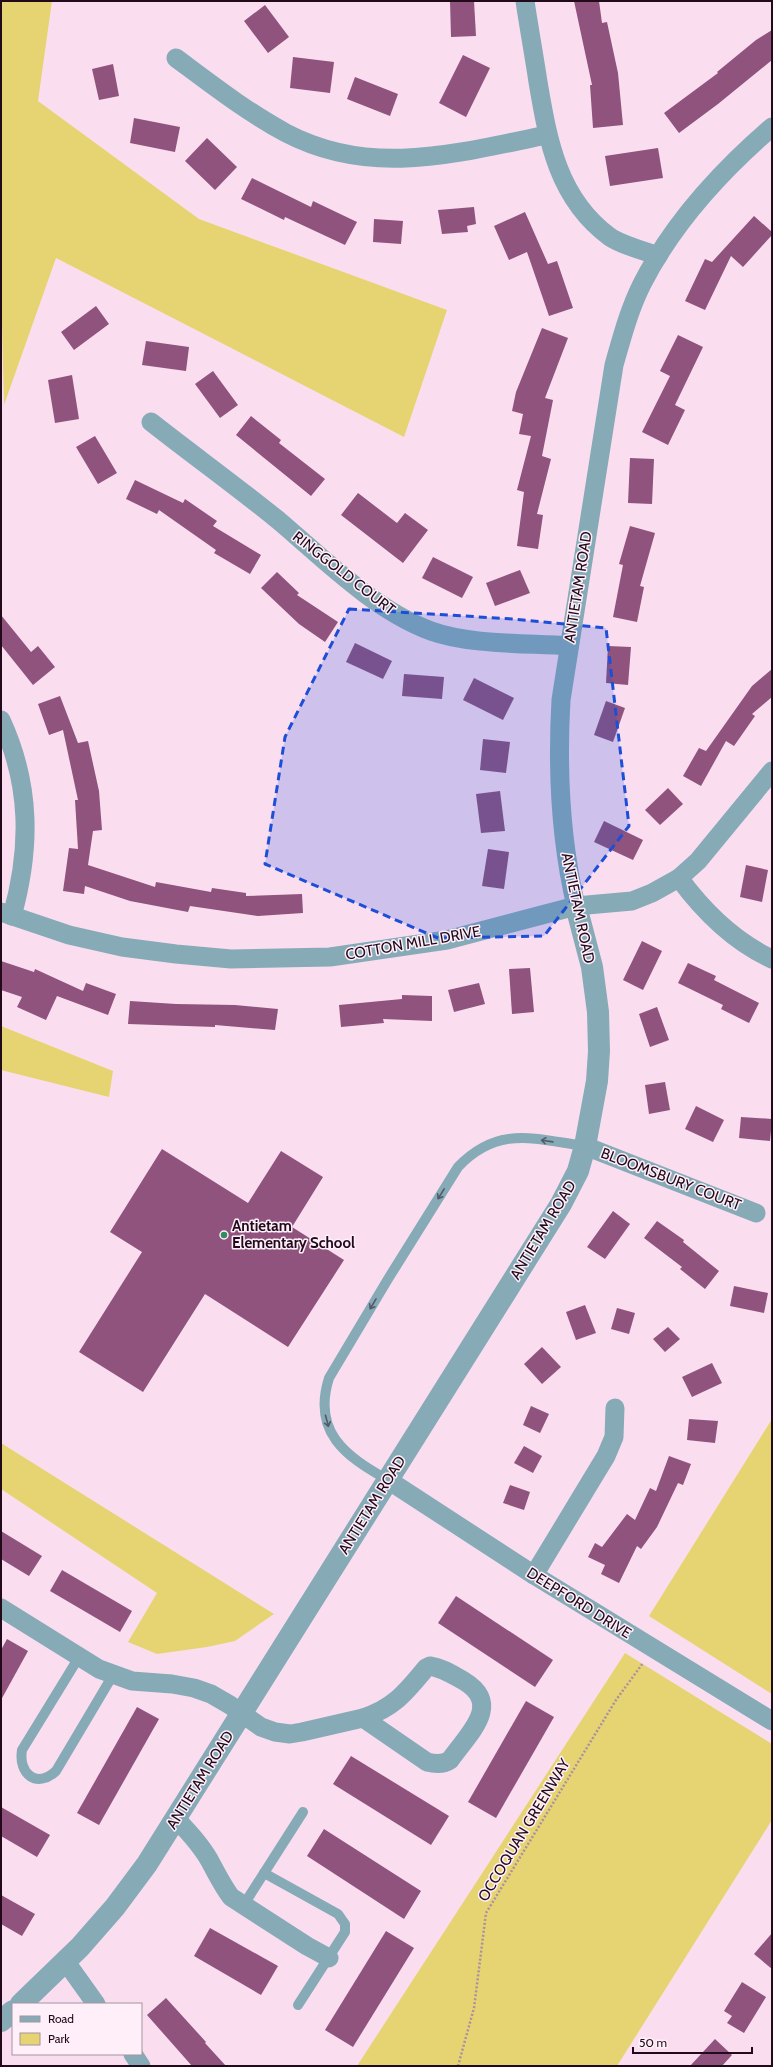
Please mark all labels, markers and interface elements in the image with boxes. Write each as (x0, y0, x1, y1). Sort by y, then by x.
street label: RINGGOLD COURT (289, 527, 399, 619)
street label: ANTIETAM ROAD (560, 530, 596, 644)
street label: ANTIETAM ROAD (558, 851, 599, 965)
street label: COTTON MILL DRIVE (344, 922, 482, 964)
one-way arrow (541, 1137, 554, 1145)
street label: BLOOMSBURY COURT (598, 1144, 744, 1214)
street label: ANTIETAM ROAD (506, 1177, 580, 1283)
one-way arrow (437, 1188, 445, 1199)
place label: Antietam Elementary School (232, 1217, 355, 1252)
marker: Antietam Elementary School (219, 1230, 229, 1240)
one-way arrow (368, 1298, 376, 1310)
one-way arrow (323, 1414, 331, 1427)
street label: ANTIETAM ROAD (335, 1452, 409, 1557)
street label: DEEPFORD DRIVE (523, 1564, 635, 1642)
street label: ANTIETAM ROAD (163, 1727, 237, 1832)
street label: OCCOQUAN GREENWAY (474, 1755, 574, 1905)
legend (12, 2003, 142, 2055)
text: Road (48, 2011, 74, 2026)
scale bar (633, 2029, 752, 2055)
text: Park (48, 2031, 70, 2046)
text: 50 m (639, 2035, 667, 2050)

